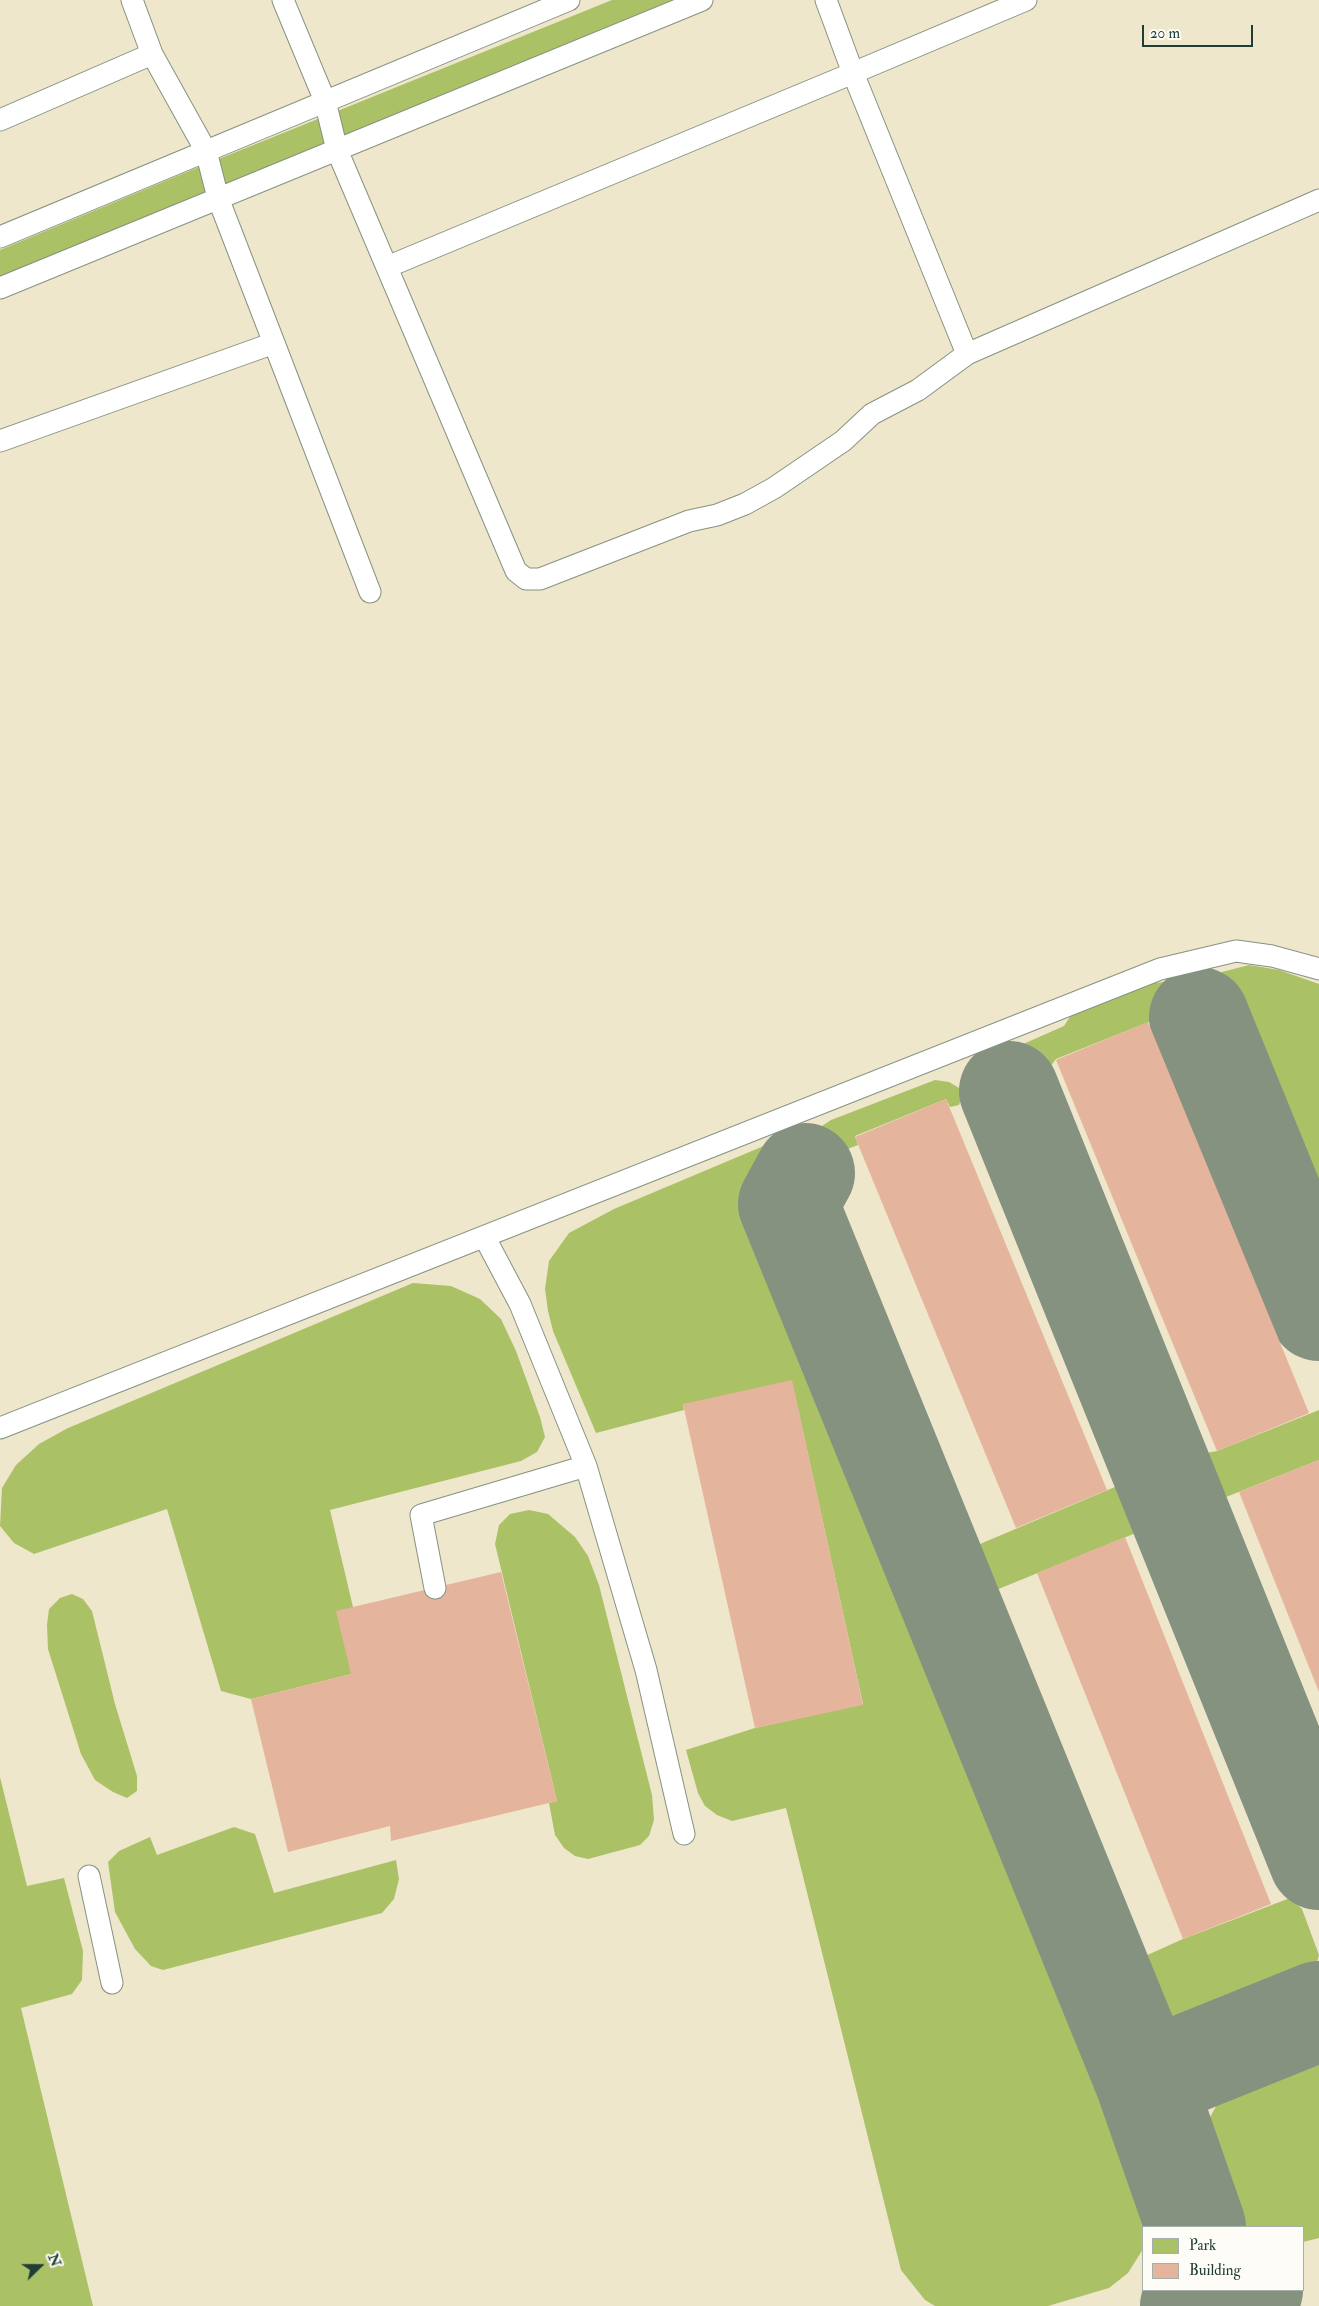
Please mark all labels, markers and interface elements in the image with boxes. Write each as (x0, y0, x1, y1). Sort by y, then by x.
scale bar (1144, 15, 1255, 47)
text: 20 m (1150, 24, 1180, 43)
legend (1142, 2226, 1304, 2291)
text: Park (1189, 2236, 1216, 2255)
north arrow (15, 2241, 65, 2291)
text: N (44, 2251, 65, 2269)
text: Building (1189, 2261, 1241, 2280)

